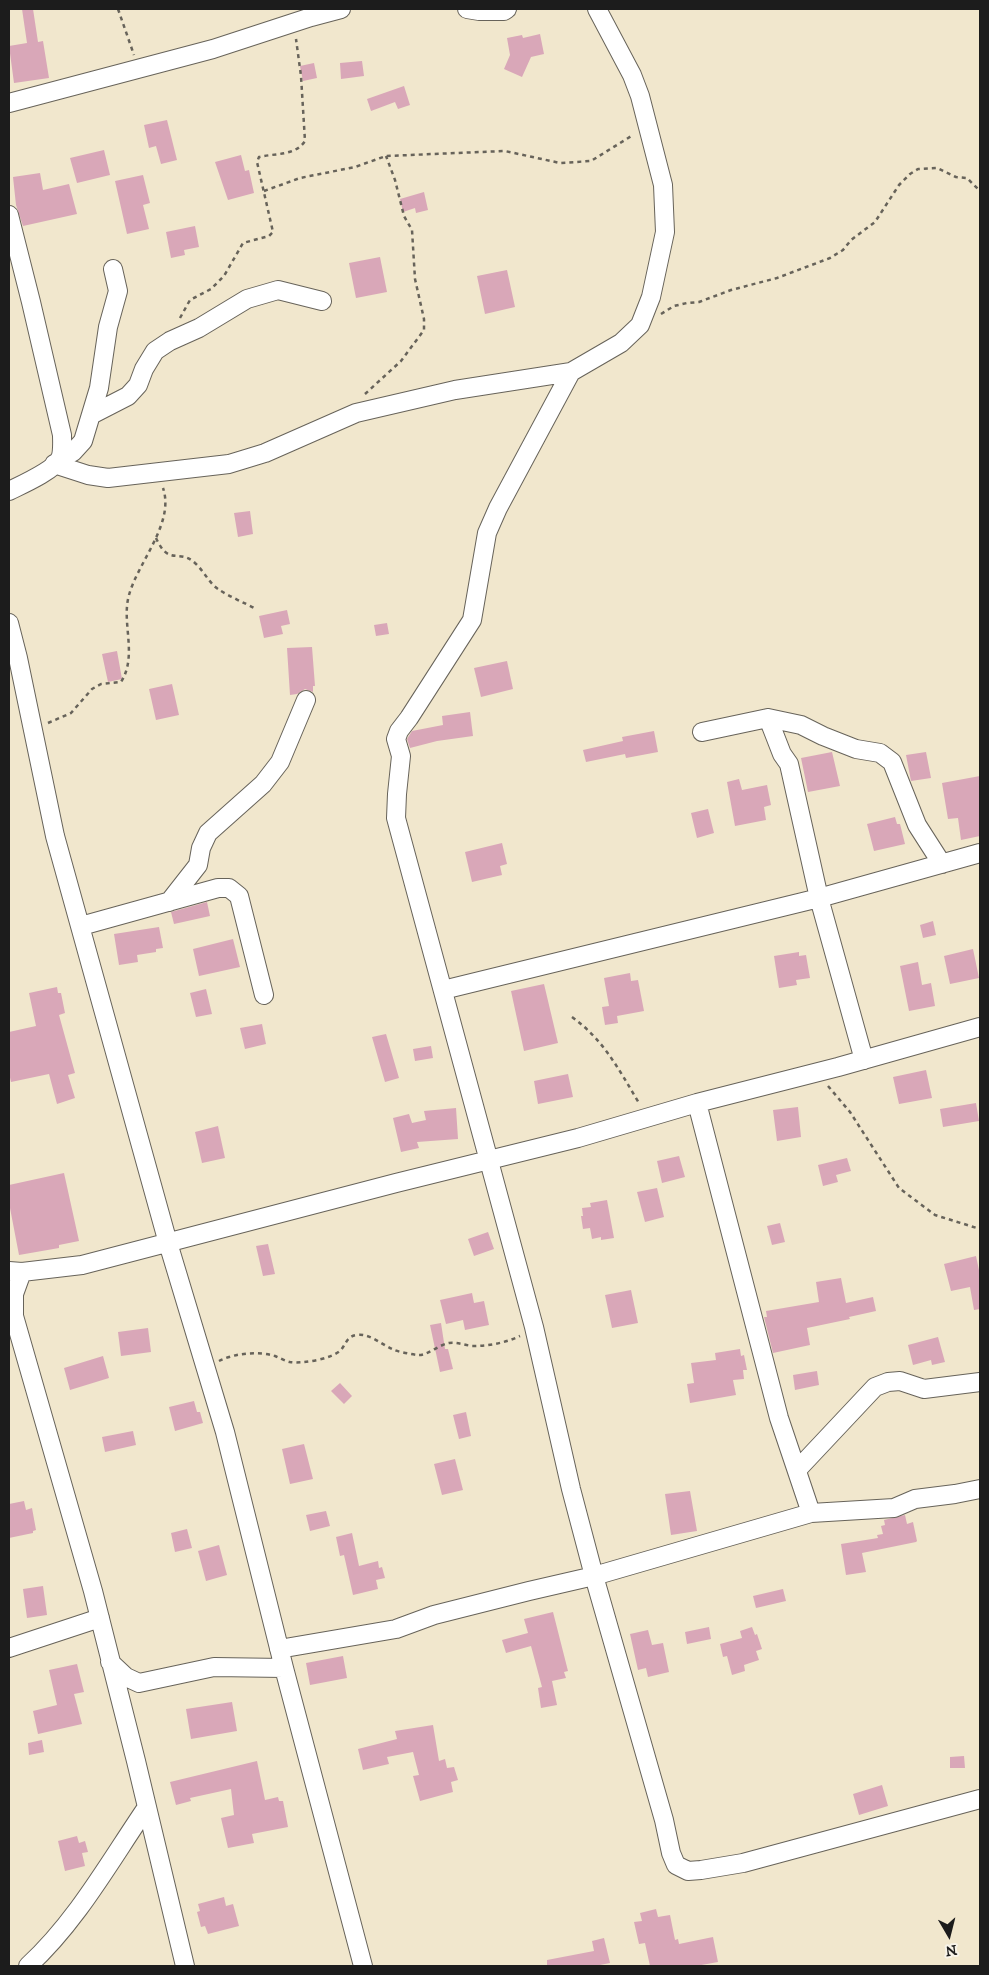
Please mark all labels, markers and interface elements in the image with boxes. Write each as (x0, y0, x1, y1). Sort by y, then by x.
north arrow (924, 1910, 974, 1960)
text: N (944, 1940, 958, 1960)

